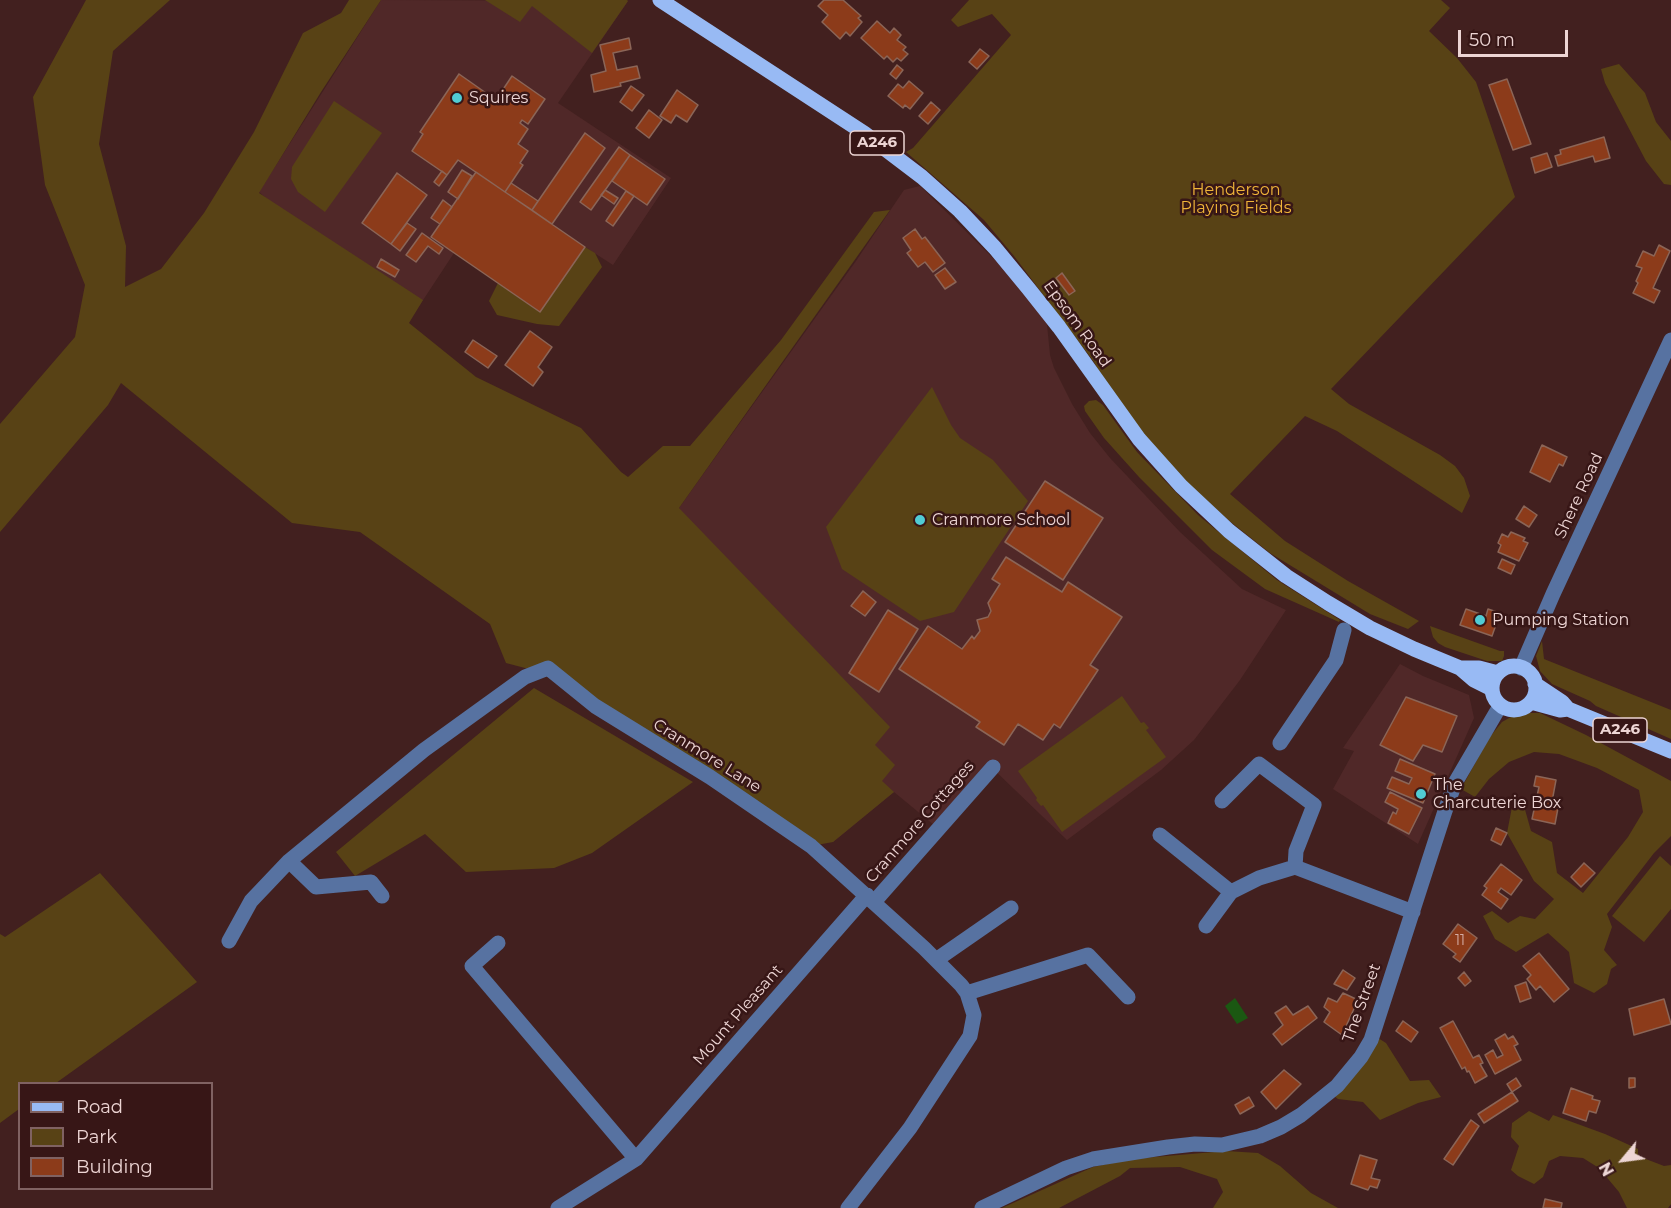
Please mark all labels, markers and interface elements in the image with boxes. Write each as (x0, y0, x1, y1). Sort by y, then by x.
scale bar (1461, 18, 1570, 56)
text: 50 m (1469, 29, 1515, 51)
place label: Squires (469, 88, 528, 108)
marker: Squires (450, 91, 464, 105)
road number: A246 (850, 131, 904, 155)
park label: Henderson Playing Fields (1181, 180, 1291, 218)
street label: Epsom Road (1039, 277, 1115, 371)
street label: Shere Road (1551, 450, 1607, 542)
place label: Cranmore School (932, 510, 1070, 530)
marker: Cranmore School (913, 513, 927, 527)
place label: Pumping Station (1492, 610, 1629, 630)
marker: Pumping Station (1473, 613, 1487, 627)
street label: Cranmore Lane (649, 715, 765, 797)
road number: A246 (1593, 718, 1647, 742)
street label: Cranmore Cottages (862, 757, 978, 887)
place label: The Charcuterie Box (1433, 775, 1561, 813)
marker: The Charcuterie Box (1414, 787, 1428, 801)
house number: 11 (1455, 933, 1465, 949)
street label: Mount Pleasant (689, 961, 787, 1069)
street label: The Street (1339, 961, 1385, 1045)
legend (18, 1082, 213, 1190)
text: Road (76, 1096, 123, 1118)
text: Park (76, 1126, 117, 1148)
north arrow (1593, 1130, 1653, 1190)
text: Building (76, 1156, 153, 1178)
text: N (1595, 1159, 1618, 1179)

